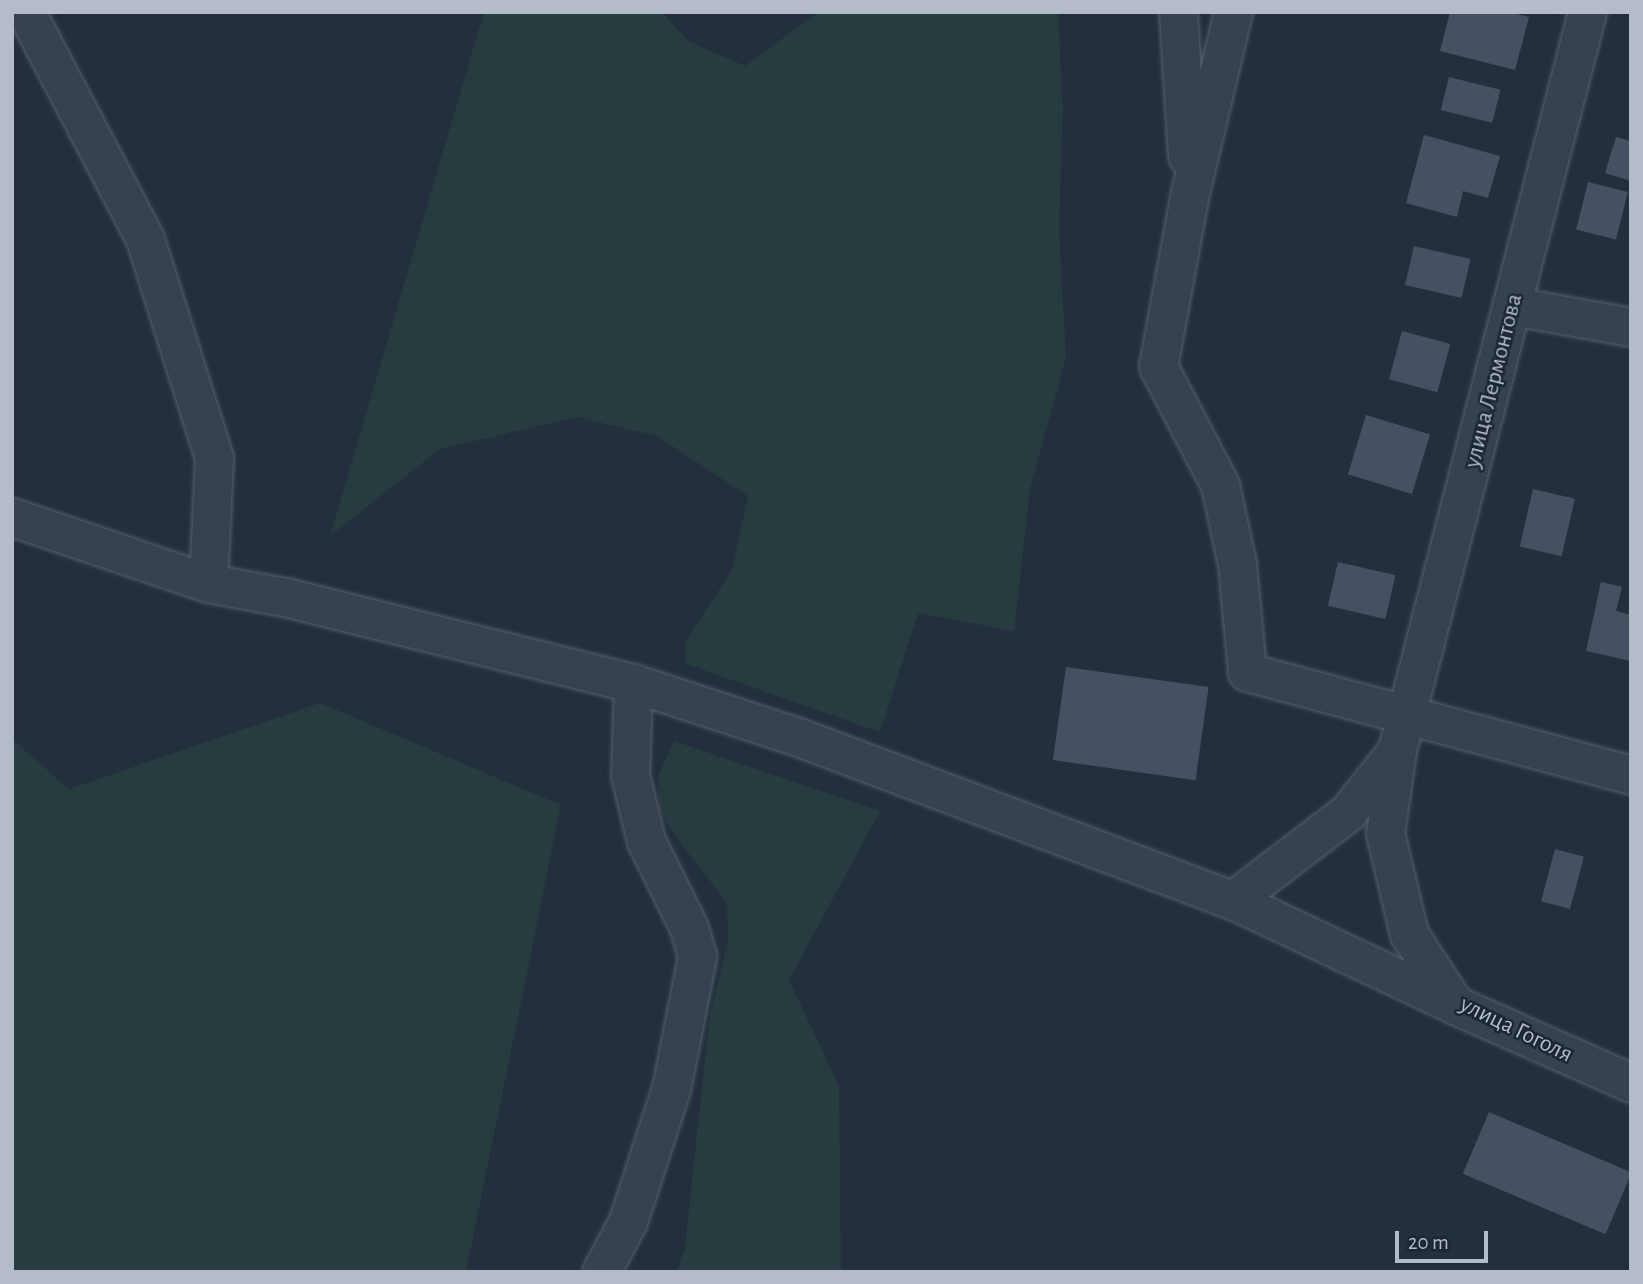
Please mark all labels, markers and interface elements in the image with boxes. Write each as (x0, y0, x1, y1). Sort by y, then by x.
street label: улица Лермонтова (1458, 291, 1530, 471)
street label: улица Гоголя (1455, 990, 1577, 1070)
scale bar (1398, 1218, 1491, 1262)
text: 20 m (1408, 1232, 1449, 1253)

